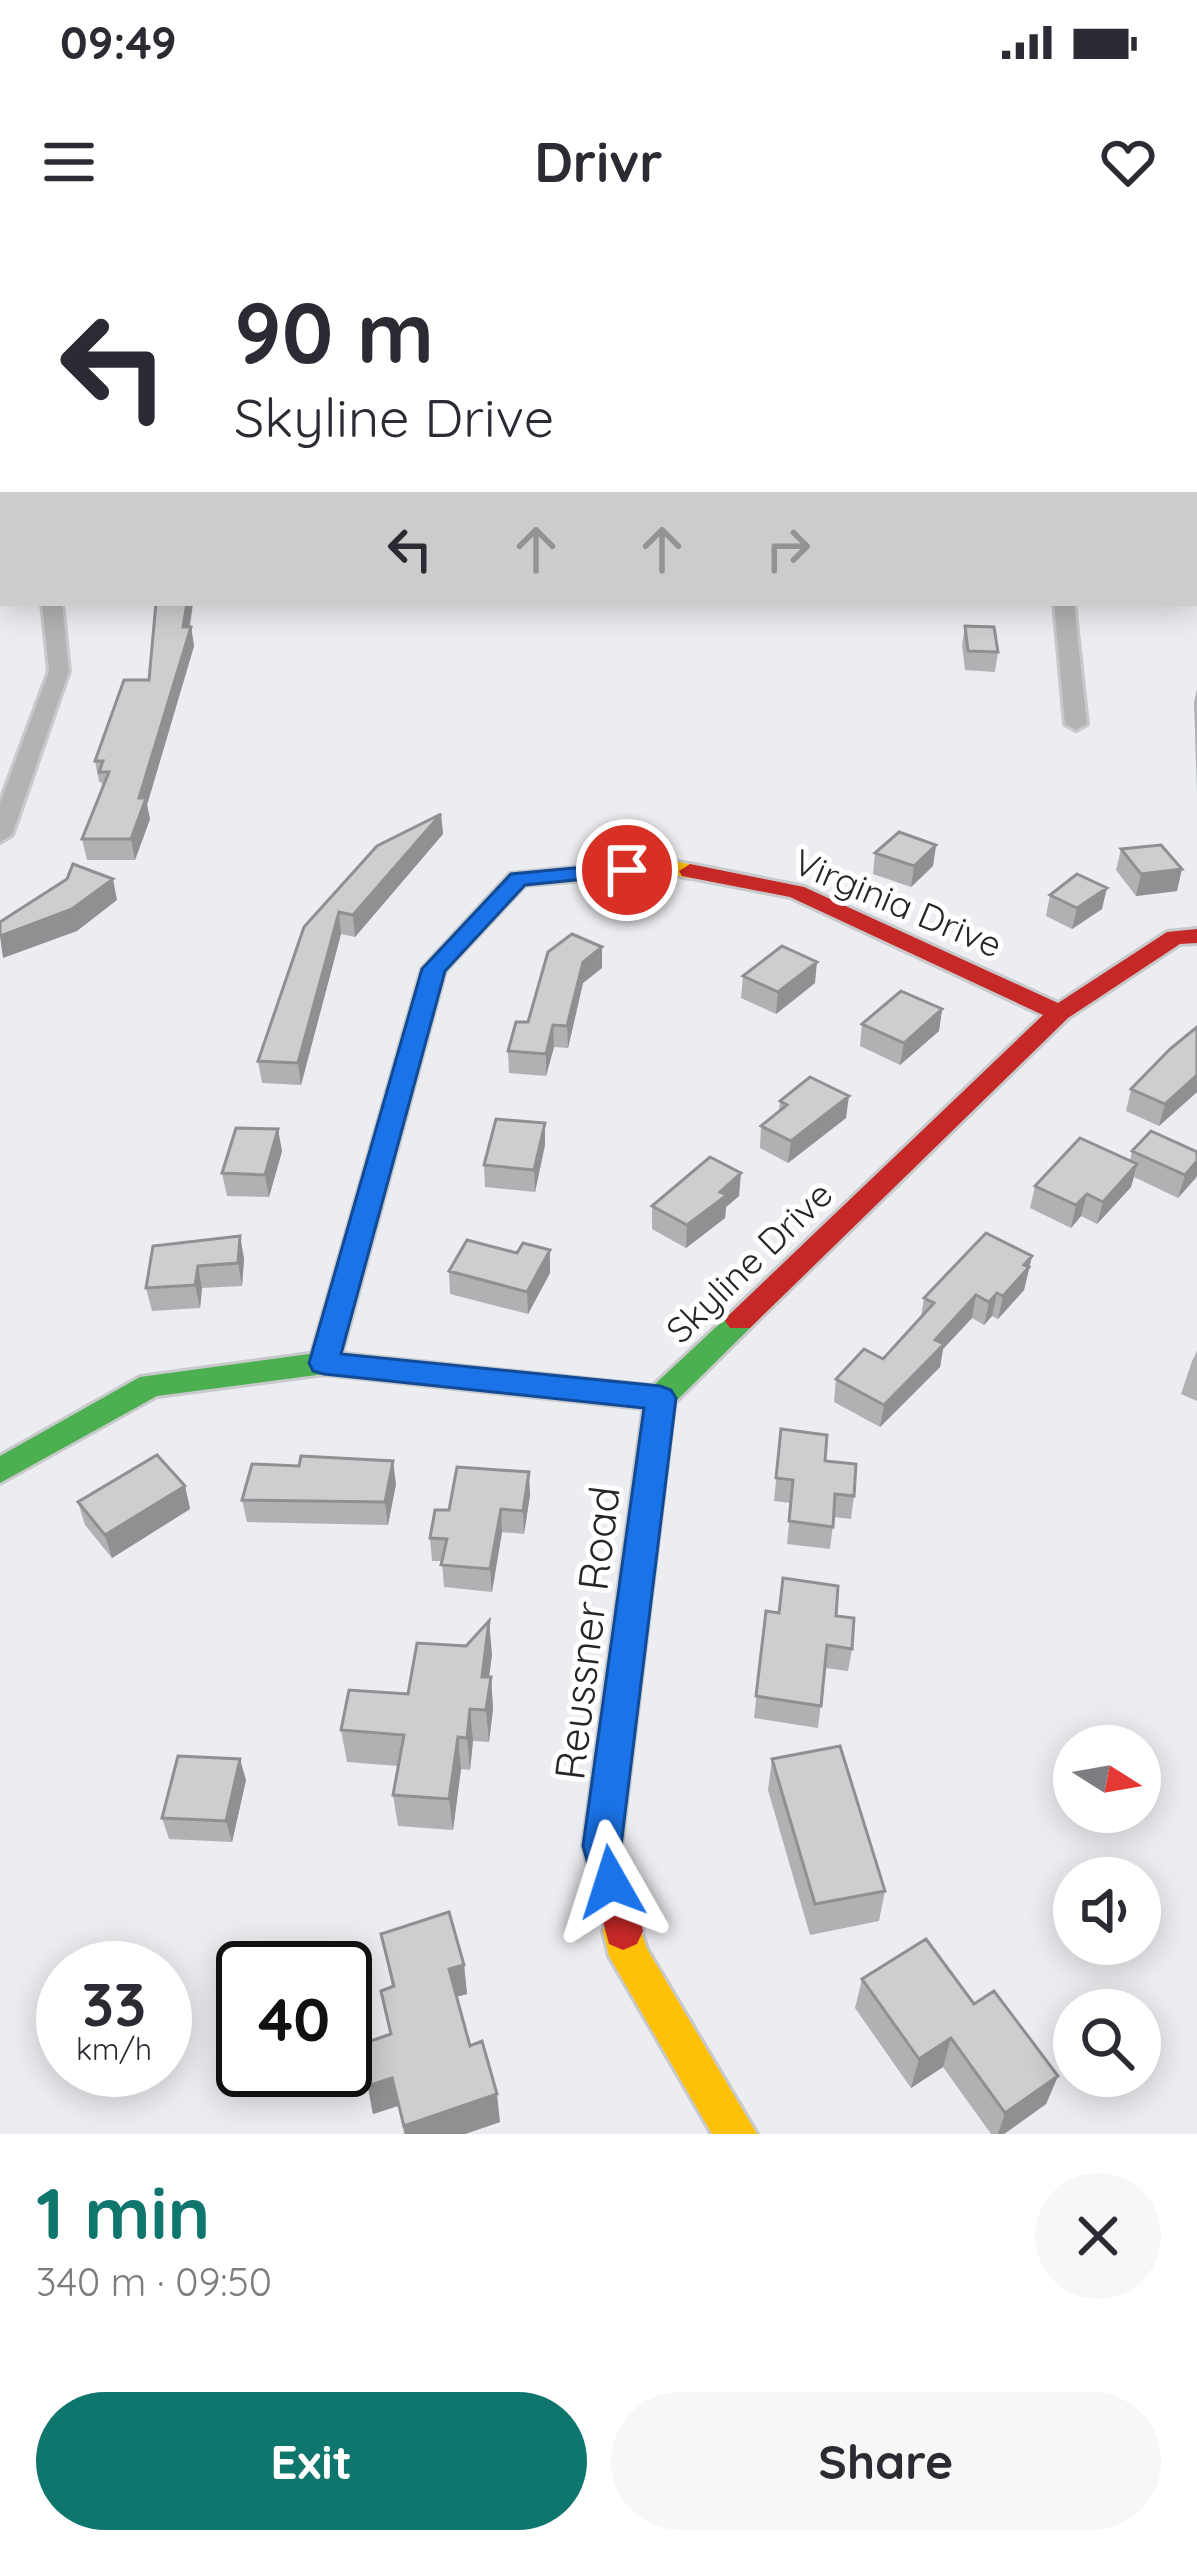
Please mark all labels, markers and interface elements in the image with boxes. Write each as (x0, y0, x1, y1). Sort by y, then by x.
text: 09:49 (60, 14, 177, 70)
text: Drivr (534, 128, 663, 196)
icon: menu (36, 129, 102, 195)
icon: heart (1095, 129, 1161, 195)
text: 90 m (234, 279, 434, 384)
icon: left (36, 288, 192, 444)
text: Skyline Drive (234, 383, 554, 451)
icon: left (377, 516, 443, 582)
icon: ahead (503, 516, 569, 582)
icon: ahead (629, 516, 695, 582)
icon: right (755, 516, 821, 582)
pin (576, 819, 678, 921)
icon: arrive (594, 837, 660, 903)
street label: Virginia Drive (787, 838, 1009, 967)
street label: Skyline Drive (656, 1171, 841, 1352)
street label: Reussner Road (542, 1483, 631, 1782)
north arrow (1053, 1725, 1161, 1833)
map controls (1053, 1725, 1161, 2097)
position arrow (548, 1819, 674, 1945)
button: sound (1053, 1857, 1161, 1965)
speed limit sign: 40 (216, 1941, 372, 2097)
text: 33 (82, 1966, 146, 2041)
button: search (1053, 1989, 1161, 2097)
text: km/h (76, 2030, 152, 2068)
text: 1 min (36, 2167, 210, 2257)
button: close (1035, 2173, 1161, 2299)
text: 340 m · 09:50 (36, 2257, 272, 2306)
button: Exit (36, 2392, 587, 2530)
button: Share (611, 2392, 1161, 2530)

